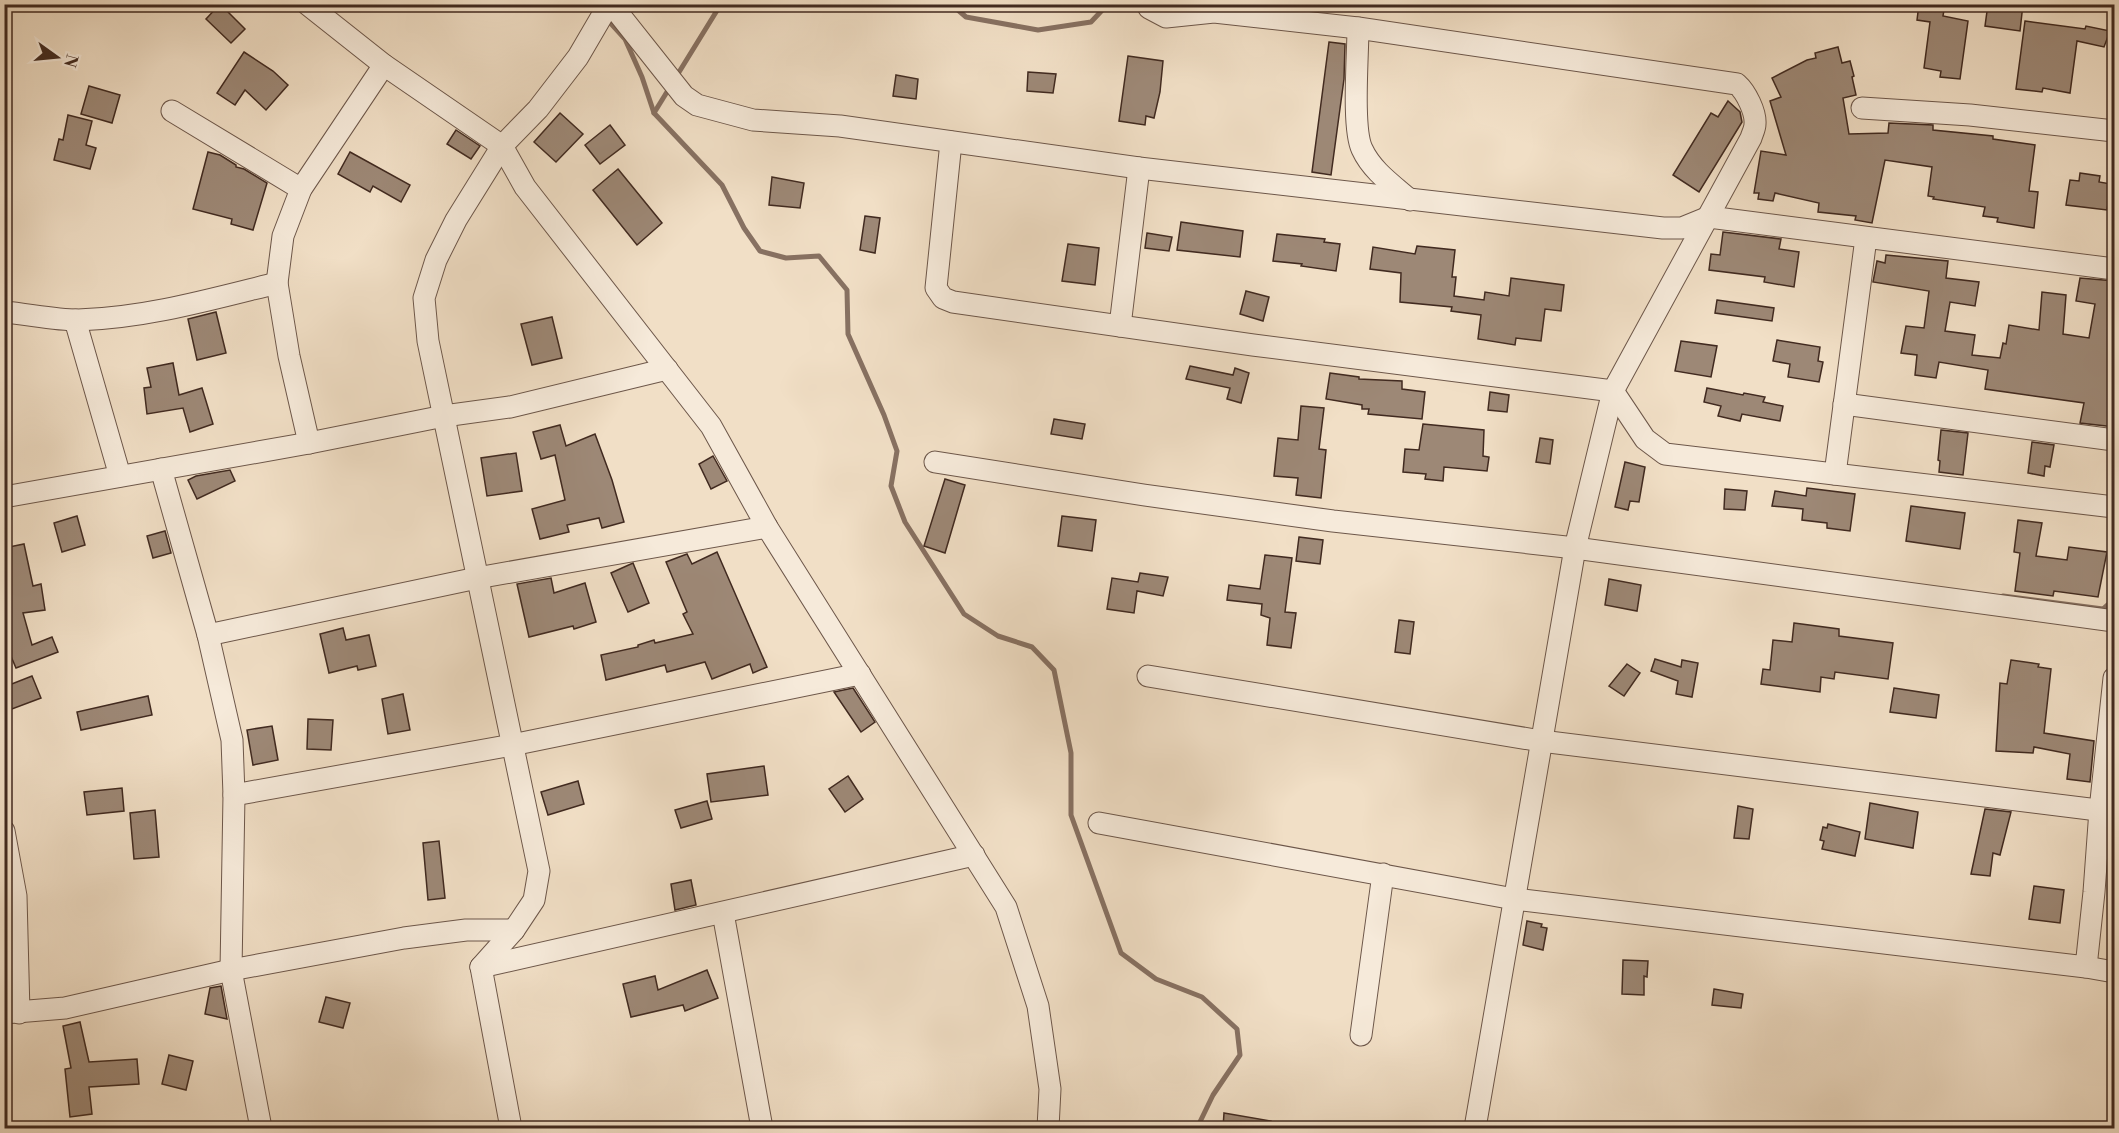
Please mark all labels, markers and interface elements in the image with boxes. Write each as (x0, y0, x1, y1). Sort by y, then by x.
north arrow (27, 27, 87, 87)
text: N (59, 52, 82, 70)

